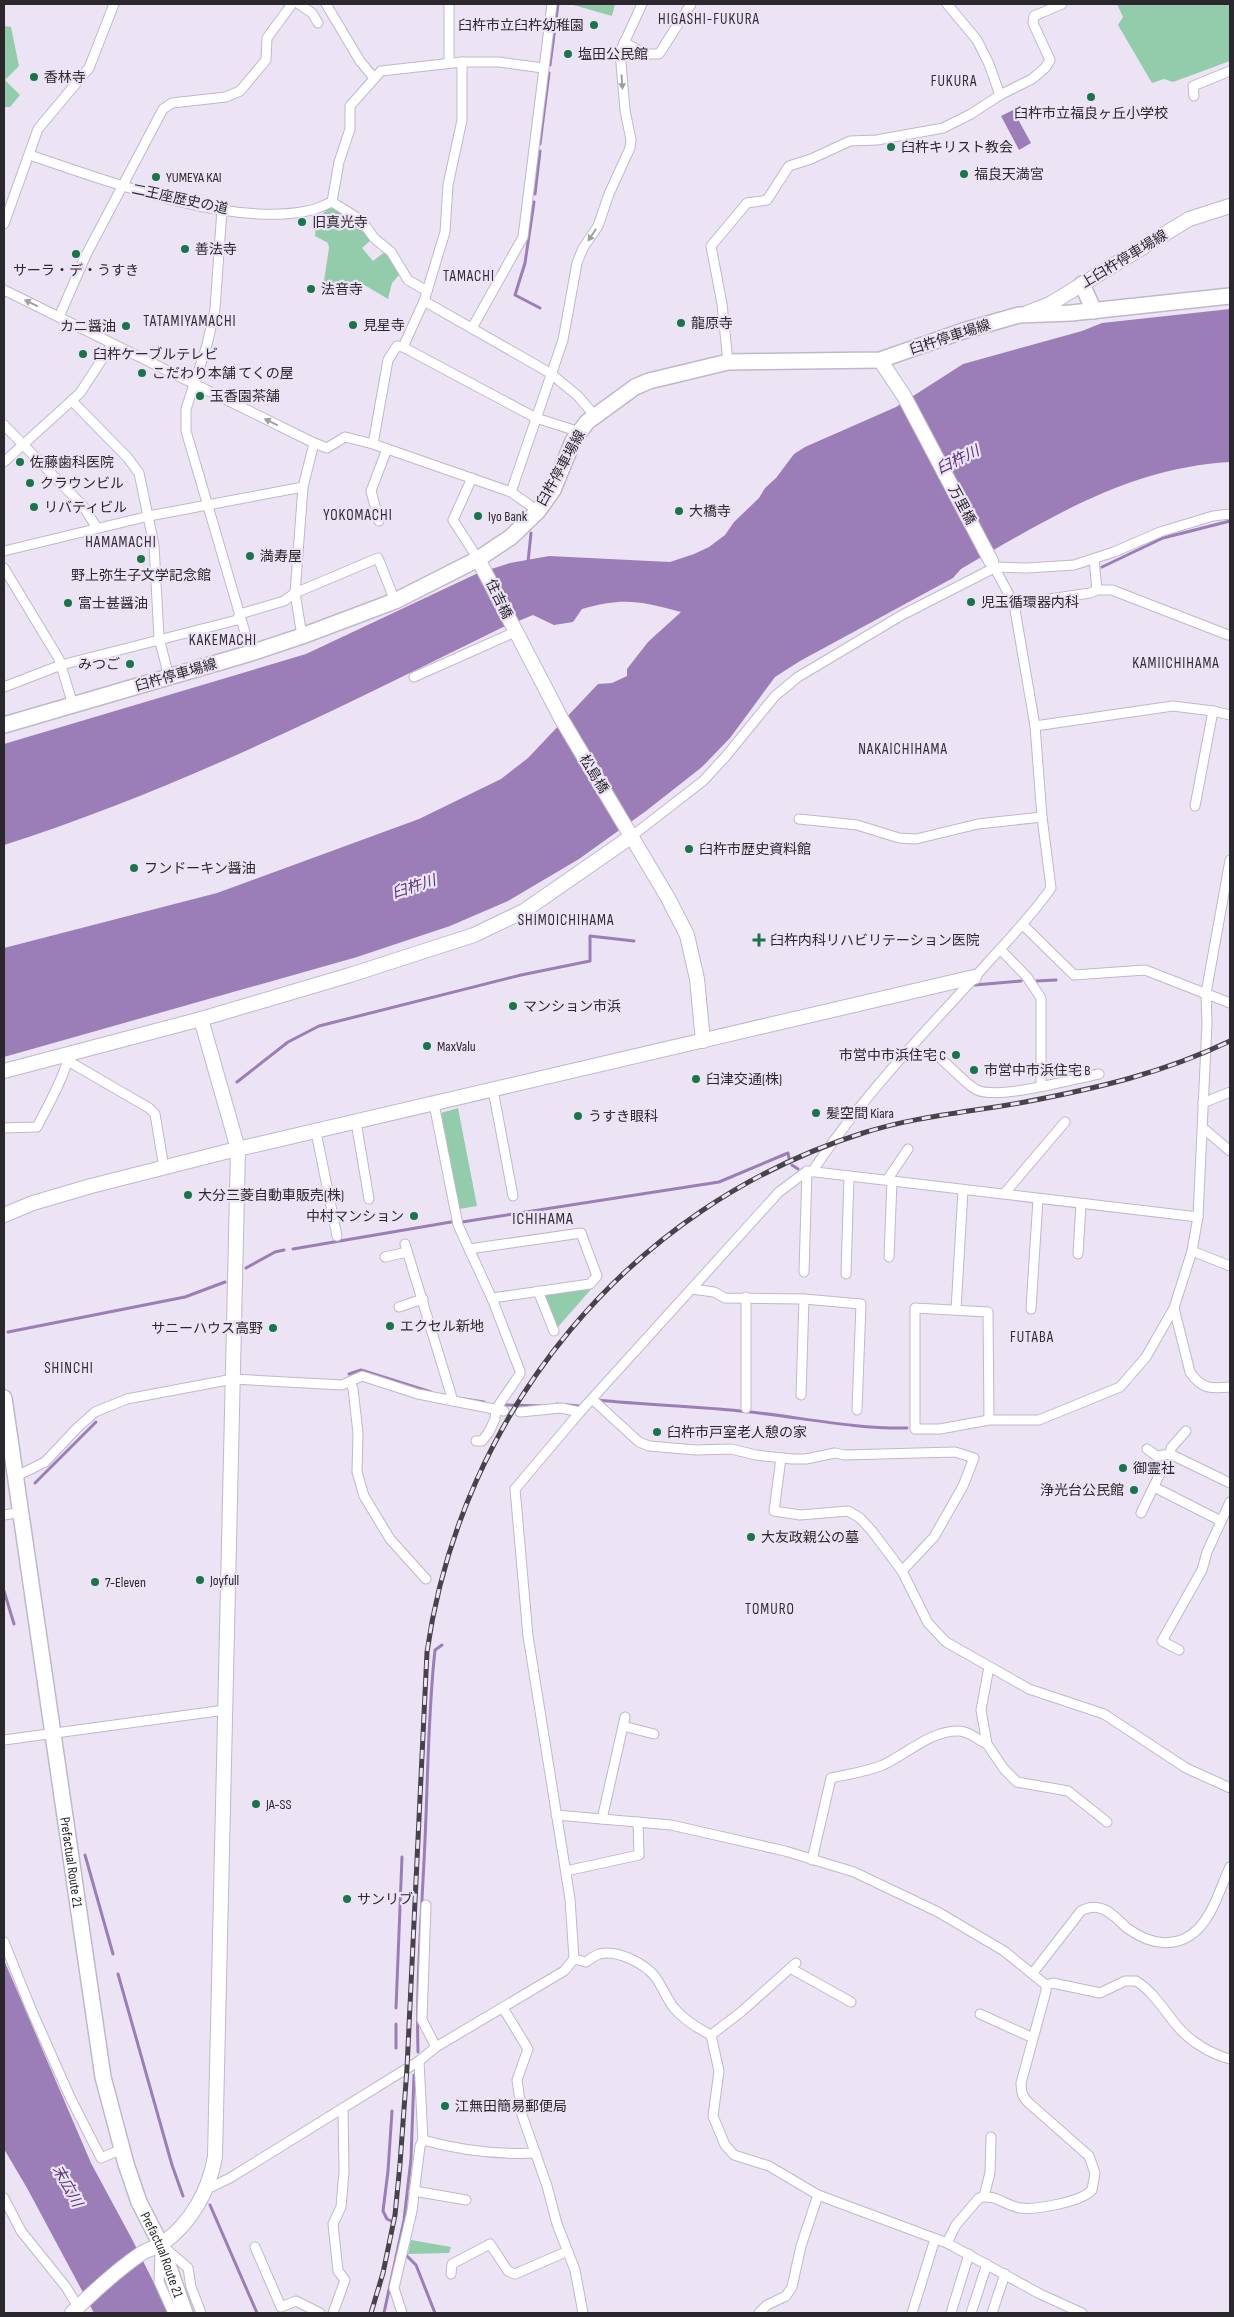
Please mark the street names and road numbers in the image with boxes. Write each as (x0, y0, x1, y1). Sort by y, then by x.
street label: 二王座歴史の道 (130, 180, 230, 218)
street label: 上臼杵停車場線 (1078, 226, 1170, 292)
street label: 臼杵停車場線 (907, 316, 993, 358)
street label: 臼杵停車場線 (533, 427, 589, 509)
street label: 万里橋 (945, 482, 979, 528)
street label: 住吉橋 (482, 576, 516, 622)
street label: 臼杵停車場線 (133, 655, 219, 695)
street label: 松島橋 (576, 752, 612, 796)
street label: Prefactual Route 21 (57, 1816, 87, 1909)
street label: Prefactual Route 21 (137, 2209, 187, 2300)

